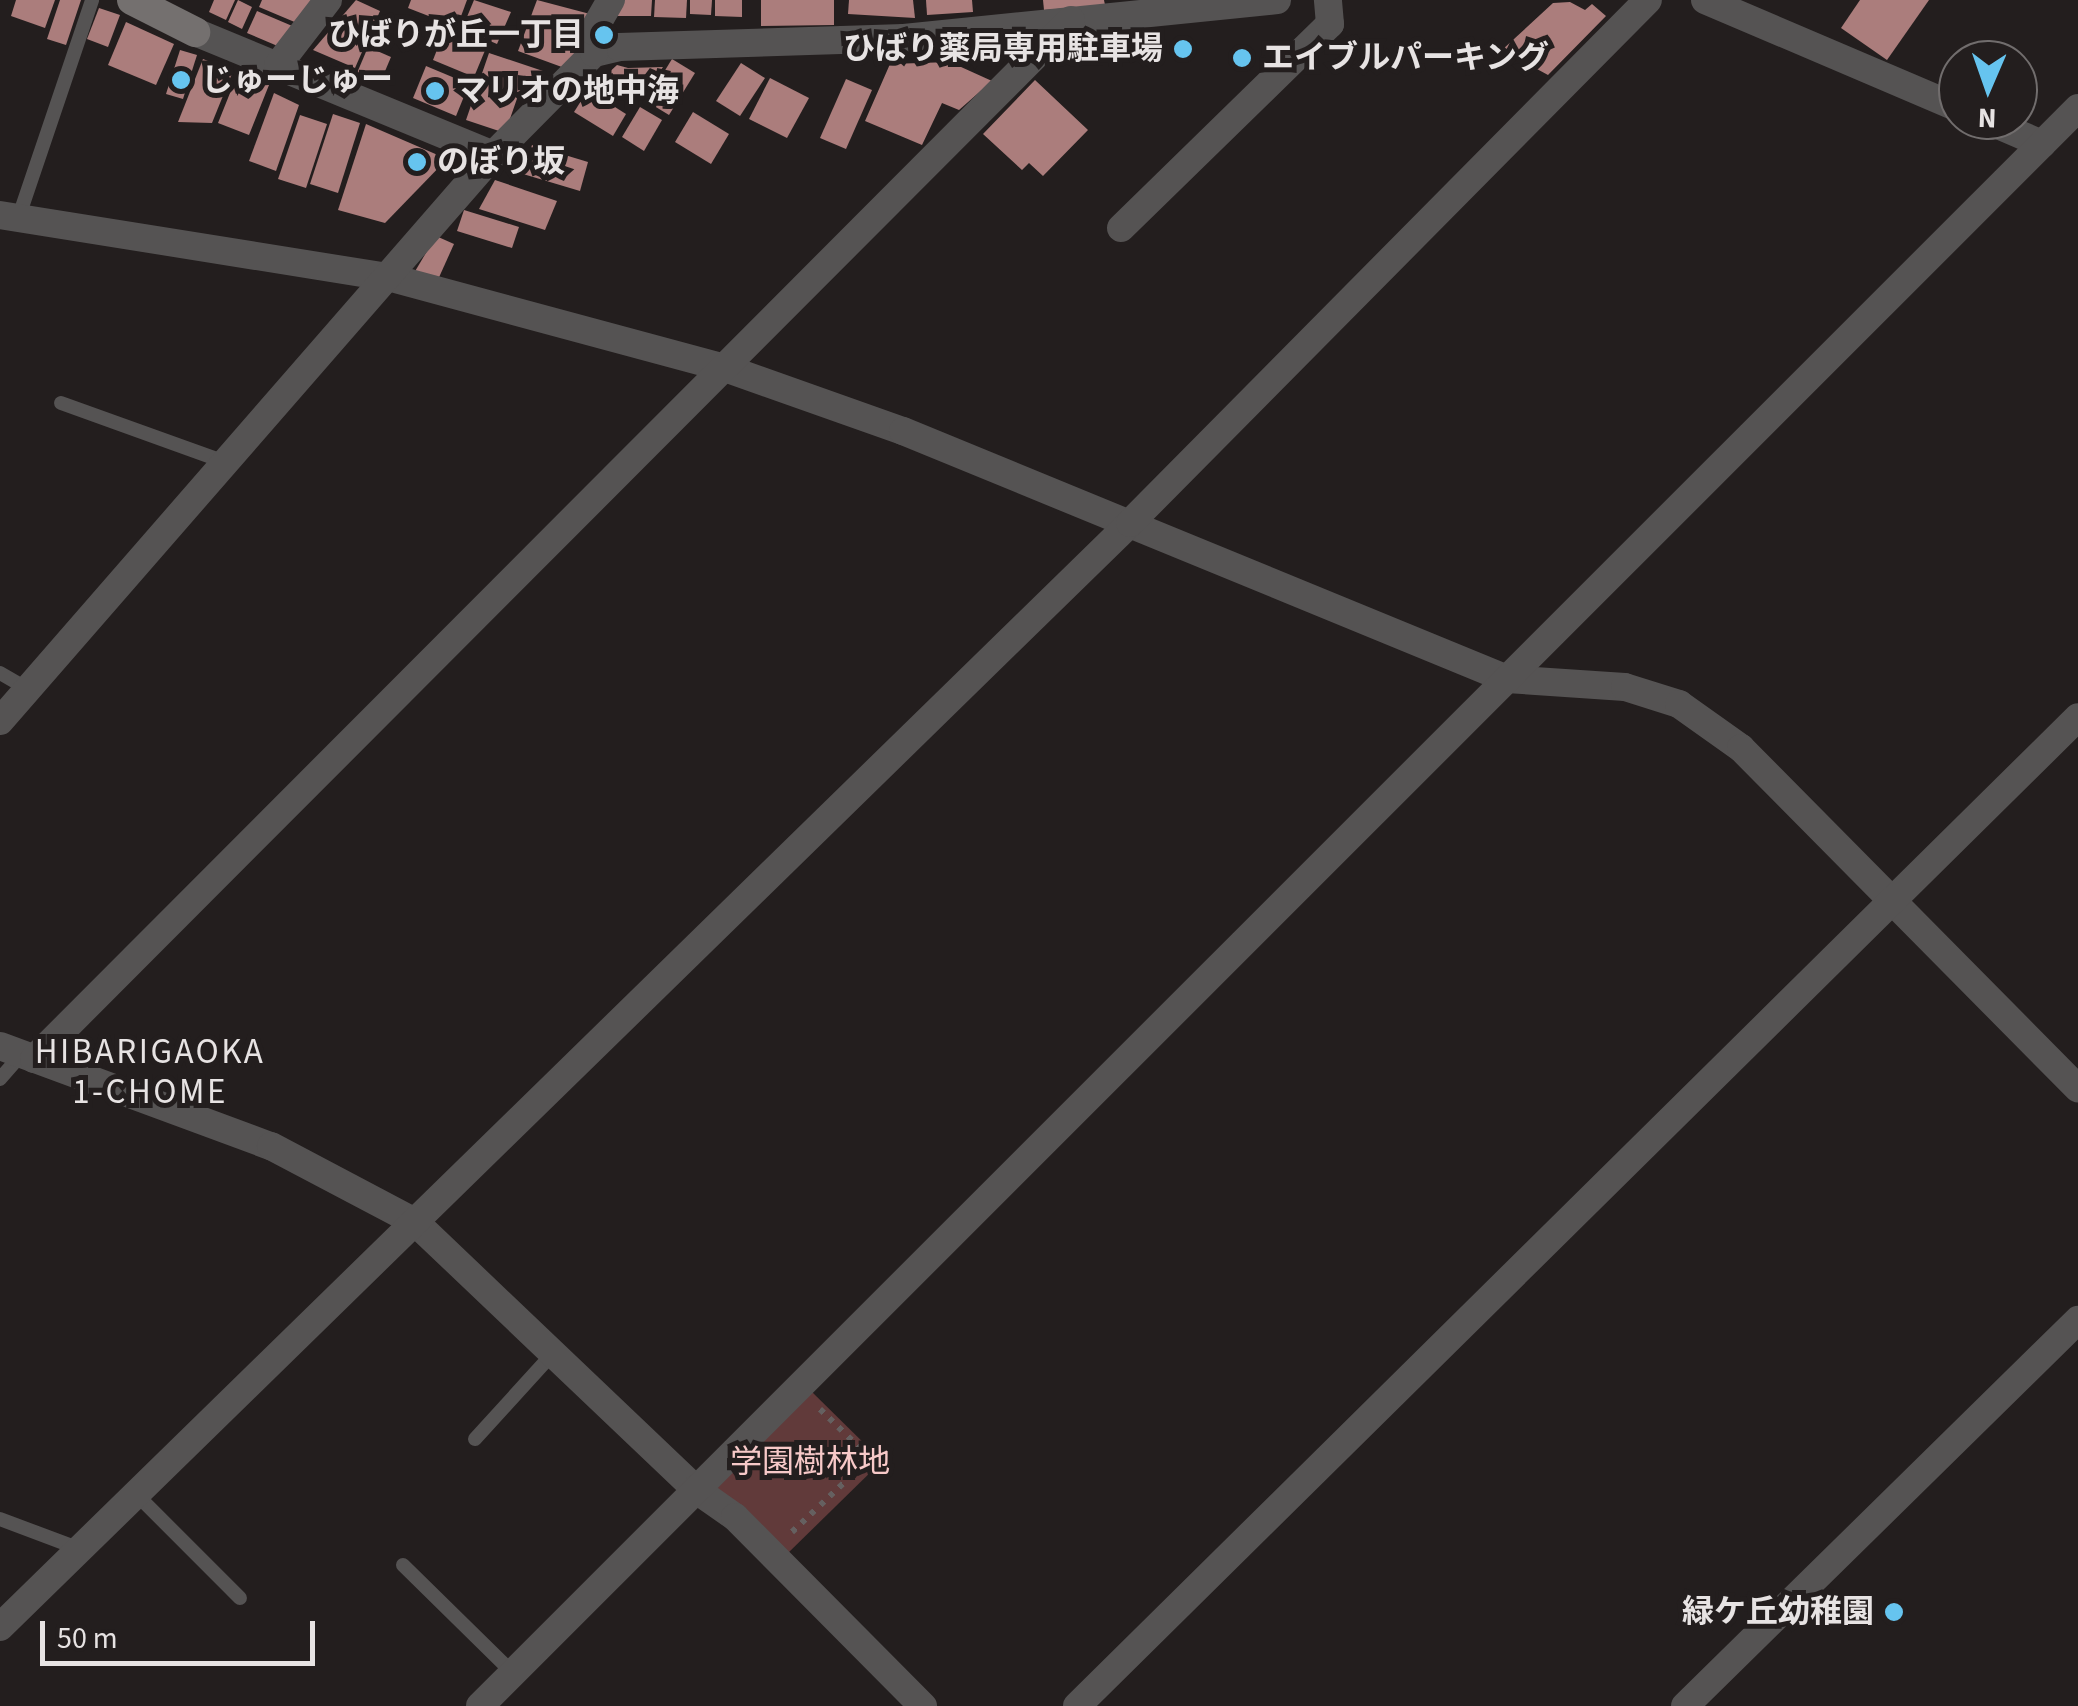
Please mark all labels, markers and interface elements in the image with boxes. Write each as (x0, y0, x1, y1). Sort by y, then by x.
place label: ひばりが丘一丁目 (328, 16, 584, 54)
marker: ひばりが丘一丁目 (593, 24, 615, 46)
place label: ひばり薬局専用駐車場 (843, 30, 1163, 68)
marker: ひばり薬局専用駐車場 (1172, 38, 1194, 60)
place label: エイブルパーキング (1262, 39, 1550, 77)
north arrow (1938, 40, 2038, 140)
marker: エイブルパーキング (1231, 47, 1253, 69)
place label: じゅーじゅー (201, 61, 393, 99)
marker: じゅーじゅー (170, 69, 192, 91)
place label: マリオの地中海 (455, 72, 679, 110)
marker: マリオの地中海 (424, 80, 446, 102)
text: N (1977, 98, 1997, 138)
place label: のぼり坂 (437, 143, 565, 181)
marker: のぼり坂 (406, 151, 428, 173)
district label: HIBARIGAOKA 1-CHOME (35, 1031, 265, 1113)
park label: 学園樹林地 (730, 1443, 890, 1481)
place label: 緑ケ丘幼稚園 (1682, 1593, 1874, 1631)
scale bar (45, 1601, 320, 1663)
marker: 緑ケ丘幼稚園 (1883, 1601, 1905, 1623)
text: 50 m (57, 1617, 118, 1660)

